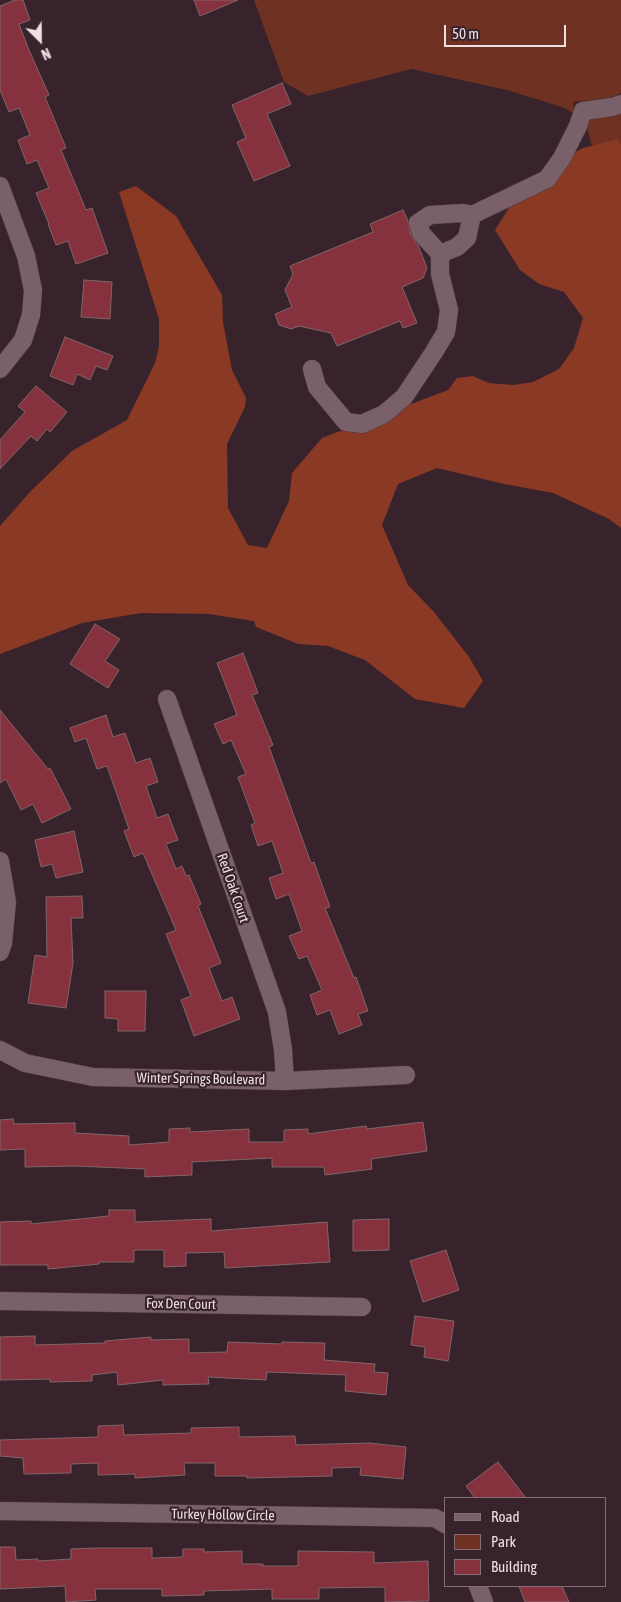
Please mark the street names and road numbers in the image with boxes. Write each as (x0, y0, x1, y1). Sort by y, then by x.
street label: Red Oak Court (213, 851, 253, 925)
street label: Winter Springs Boulevard (137, 1069, 265, 1089)
street label: Fox Den Court (146, 1295, 216, 1313)
street label: Turkey Hollow Circle (171, 1506, 275, 1524)

